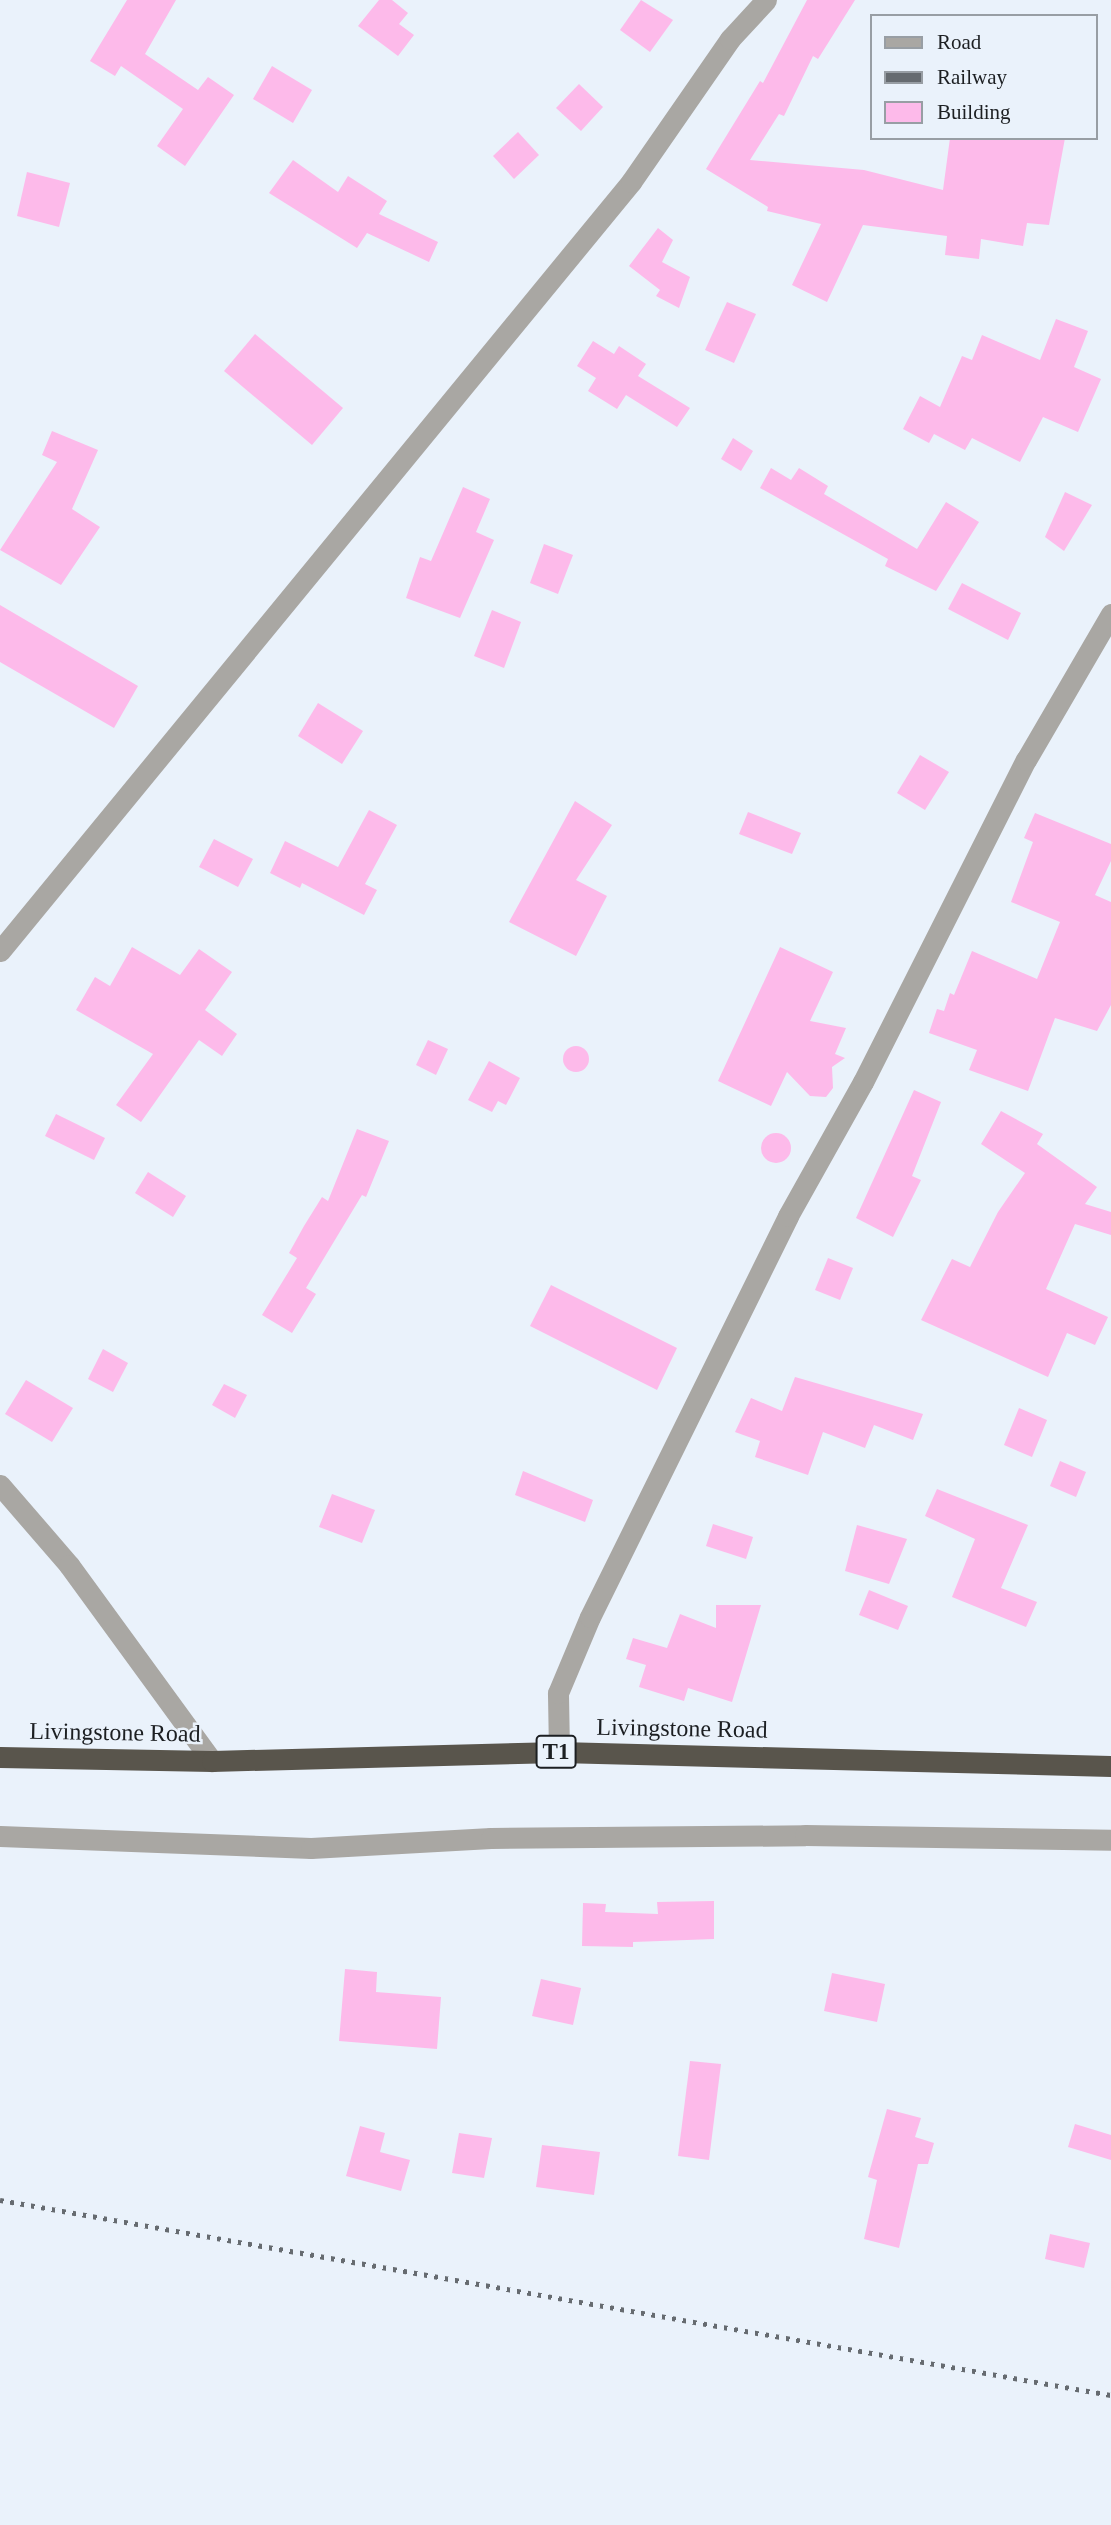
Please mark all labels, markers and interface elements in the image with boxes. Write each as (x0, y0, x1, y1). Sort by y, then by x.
legend (870, 14, 1097, 140)
text: Road (937, 30, 981, 54)
text: Railway (937, 65, 1007, 89)
text: Building (937, 100, 1011, 124)
street label: Livingstone Road (596, 1713, 768, 1745)
street label: Livingstone Road (29, 1717, 201, 1749)
road number: T1 (535, 1732, 577, 1772)

